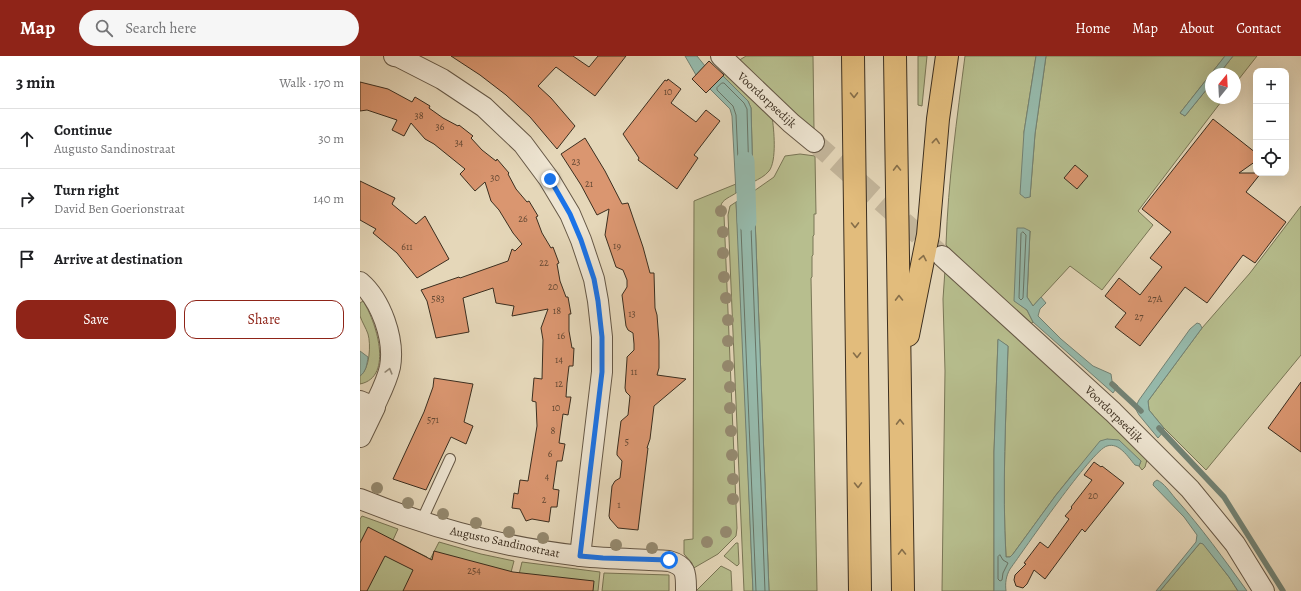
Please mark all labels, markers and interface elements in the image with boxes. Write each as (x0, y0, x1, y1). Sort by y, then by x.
search box (79, 10, 359, 46)
text: Map (20, 15, 55, 41)
icon: search (93, 17, 115, 39)
text: Search here (125, 18, 197, 38)
text: Home (1075, 19, 1110, 38)
text: Map (1132, 19, 1158, 38)
text: About (1180, 19, 1214, 38)
text: Contact (1236, 19, 1281, 38)
street label: Voordorpsedijk (733, 68, 800, 132)
north arrow (1205, 68, 1241, 104)
map controls (1253, 68, 1289, 176)
button: + (1253, 68, 1289, 104)
text: 3 min (16, 71, 55, 94)
text: Walk · 170 m (279, 74, 344, 91)
house number: 10 (664, 85, 672, 98)
one-way arrow (850, 92, 858, 98)
button: − (1253, 104, 1289, 140)
house number: 38 (414, 109, 424, 122)
text: Continue (54, 120, 112, 140)
house number: 36 (436, 120, 445, 133)
icon: ahead (16, 128, 38, 150)
text: 30 m (318, 130, 344, 147)
house number: 34 (455, 136, 464, 149)
one-way arrow (931, 138, 940, 144)
text: Augusto Sandinostraat (54, 140, 175, 157)
button: locate (1253, 140, 1289, 176)
house number: 23 (572, 155, 580, 168)
one-way arrow (893, 165, 901, 171)
route end (541, 170, 559, 188)
house number: 30 (490, 171, 500, 184)
house number: 21 (585, 177, 594, 190)
text: Turn right (54, 180, 119, 200)
icon: right (16, 188, 38, 210)
text: 140 m (313, 190, 344, 207)
text: David Ben Goerionstraat (54, 200, 185, 217)
house number: 26 (518, 212, 528, 225)
one-way arrow (851, 222, 859, 228)
house number: 19 (613, 239, 621, 252)
house number: 611 (401, 240, 413, 253)
icon: arrive (16, 248, 38, 270)
text: Arrive at destination (54, 249, 183, 269)
one-way arrow (918, 255, 927, 262)
house number: 22 (539, 256, 549, 269)
house number: 20 (548, 280, 558, 293)
house number: 583 (431, 292, 445, 305)
house number: 27A (1148, 292, 1163, 305)
one-way arrow (894, 295, 903, 301)
button: Save (16, 300, 176, 339)
button: Share (184, 300, 344, 339)
house number: 18 (553, 304, 561, 317)
house number: 13 (628, 307, 636, 320)
house number: 27 (1135, 310, 1144, 323)
house number: 16 (557, 329, 565, 342)
one-way arrow (853, 352, 861, 358)
house number: 14 (555, 353, 563, 366)
house number: 11 (631, 365, 638, 378)
one-way arrow (384, 368, 392, 375)
house number: 12 (555, 377, 563, 390)
street label: Voordorpsedijk (1081, 381, 1147, 446)
house number: 10 (552, 401, 560, 414)
house number: 571 (427, 413, 440, 426)
one-way arrow (896, 419, 904, 425)
house number: 8 (551, 424, 556, 437)
house number: 5 (625, 435, 629, 448)
house number: 6 (548, 447, 553, 460)
house number: 4 (545, 470, 550, 483)
one-way arrow (854, 482, 862, 488)
house number: 20 (1088, 489, 1098, 502)
house number: 2 (542, 493, 547, 506)
house number: 1 (617, 498, 621, 511)
street label: Augusto Sandinostraat (448, 522, 561, 561)
one-way arrow (898, 549, 906, 555)
route start (660, 551, 678, 569)
house number: 254 (467, 564, 481, 577)

